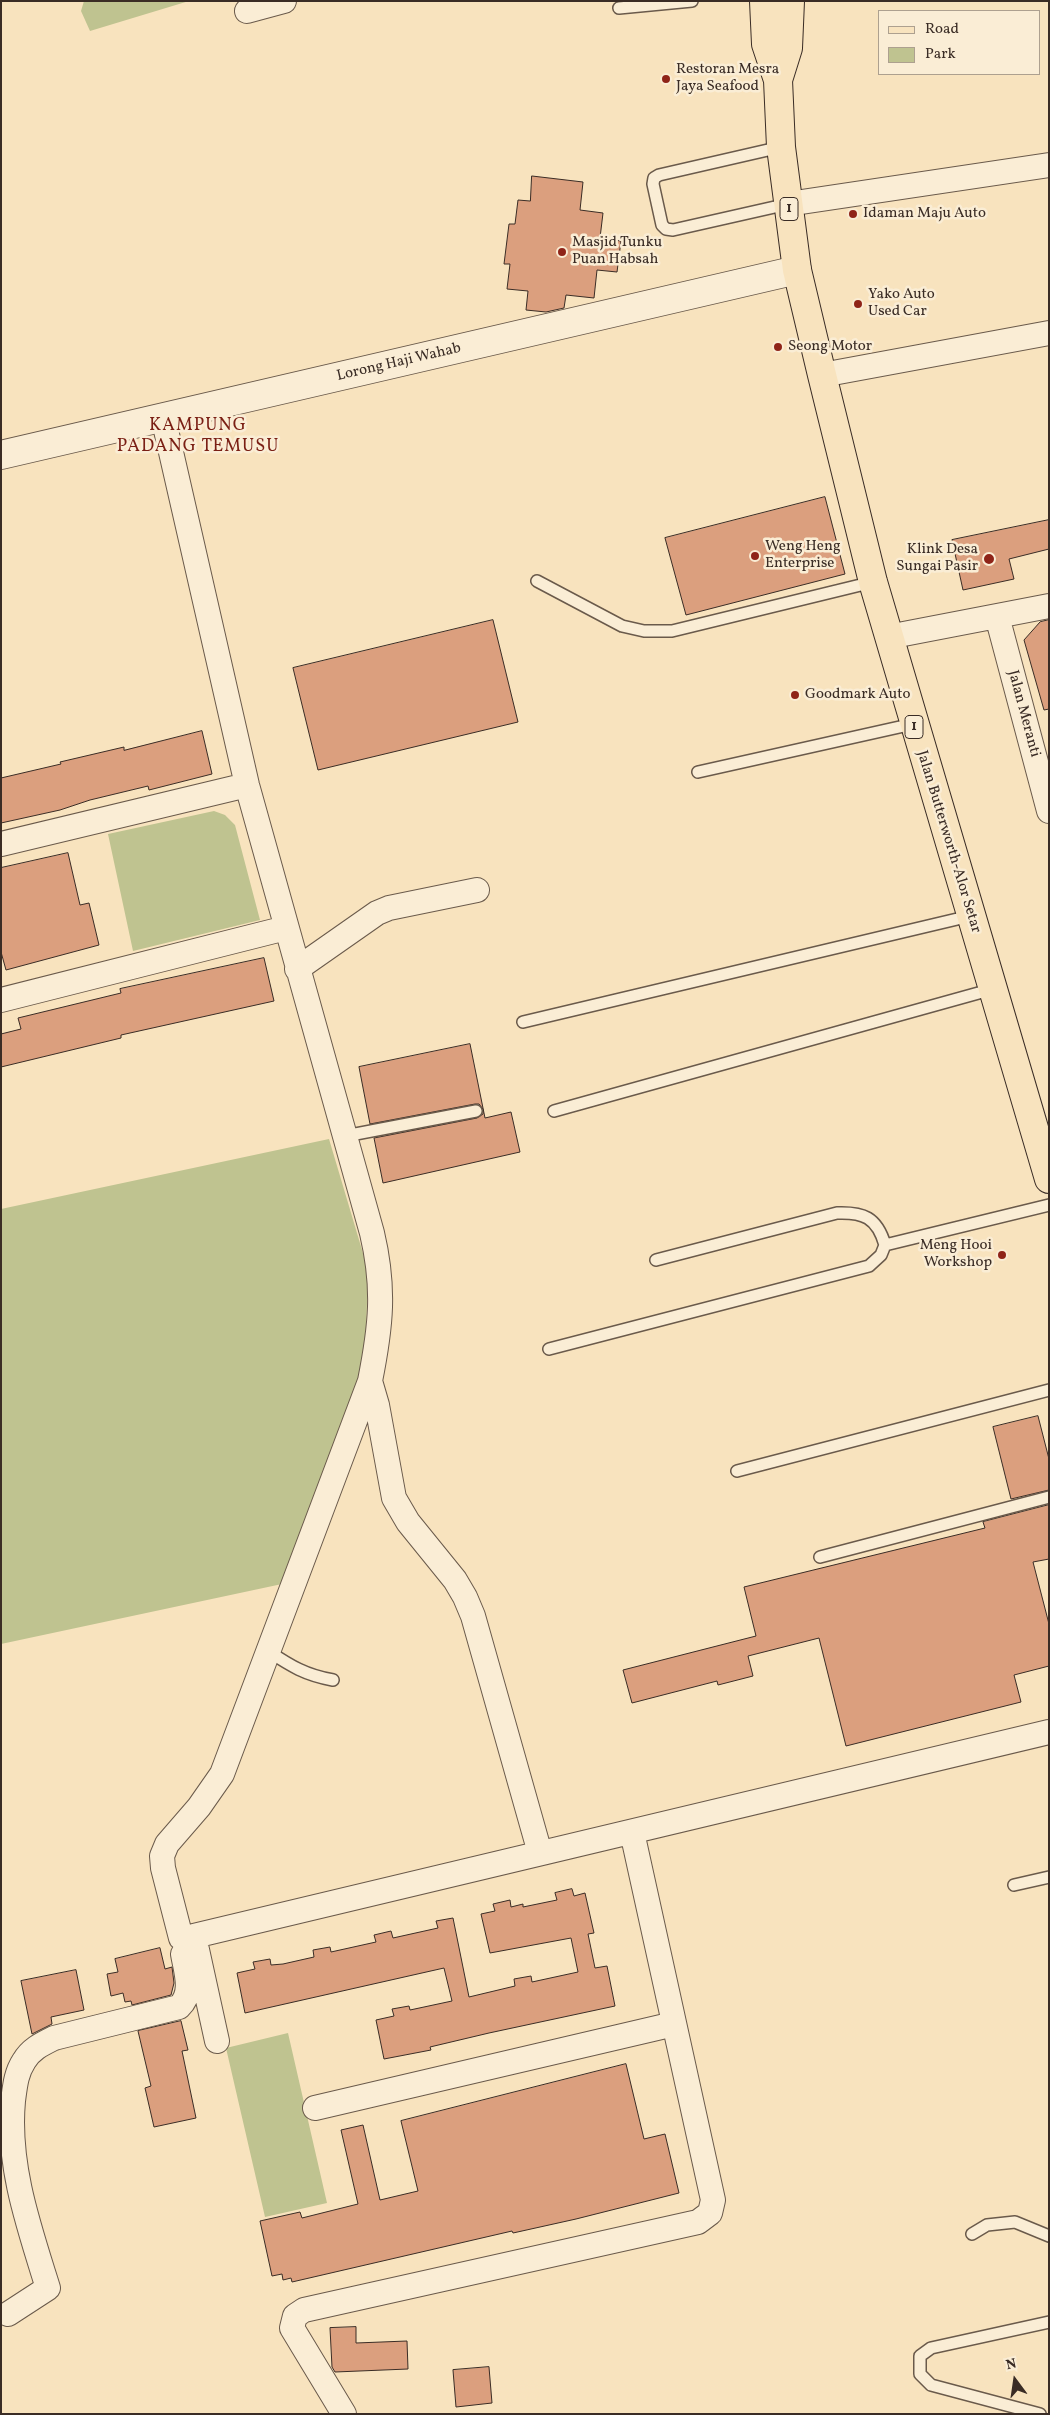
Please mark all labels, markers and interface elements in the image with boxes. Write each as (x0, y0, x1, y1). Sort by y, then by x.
legend (878, 10, 1040, 75)
text: Road (925, 19, 959, 40)
text: Park (925, 44, 956, 65)
place label: Restoran Mesra Jaya Seafood (676, 61, 779, 96)
marker: Restoran Mesra Jaya Seafood (660, 73, 672, 85)
road number: 1 (780, 198, 798, 220)
place label: Idaman Maju Auto (863, 205, 986, 223)
marker: Idaman Maju Auto (847, 208, 859, 220)
place label: Masjid Tunku Puan Habsah (572, 234, 662, 269)
marker: Masjid Tunku Puan Habsah (556, 246, 568, 258)
place label: Yako Auto Used Car (868, 286, 935, 321)
marker: Yako Auto Used Car (852, 298, 864, 310)
place label: Seong Motor (788, 338, 872, 356)
street label: Lorong Haji Wahab (335, 340, 463, 386)
marker: Seong Motor (772, 341, 784, 353)
district label: KAMPUNG PADANG TEMUSU (115, 416, 281, 458)
place label: Weng Heng Enterprise (765, 538, 841, 573)
place label: Klink Desa Sungai Pasir (896, 541, 978, 576)
marker: Weng Heng Enterprise (749, 550, 761, 562)
marker: Klink Desa Sungai Pasir (982, 552, 996, 566)
street label: Jalan Meranti (1003, 668, 1043, 760)
place label: Goodmark Auto (805, 686, 910, 704)
marker: Goodmark Auto (789, 689, 801, 701)
road number: 1 (905, 716, 923, 739)
street label: Jalan Butterworth-Alor Setar (912, 749, 984, 935)
place label: Meng Hooi Workshop (920, 1237, 992, 1272)
marker: Meng Hooi Workshop (996, 1249, 1008, 1261)
north arrow (990, 2355, 1040, 2405)
text: N (1004, 2355, 1018, 2375)

